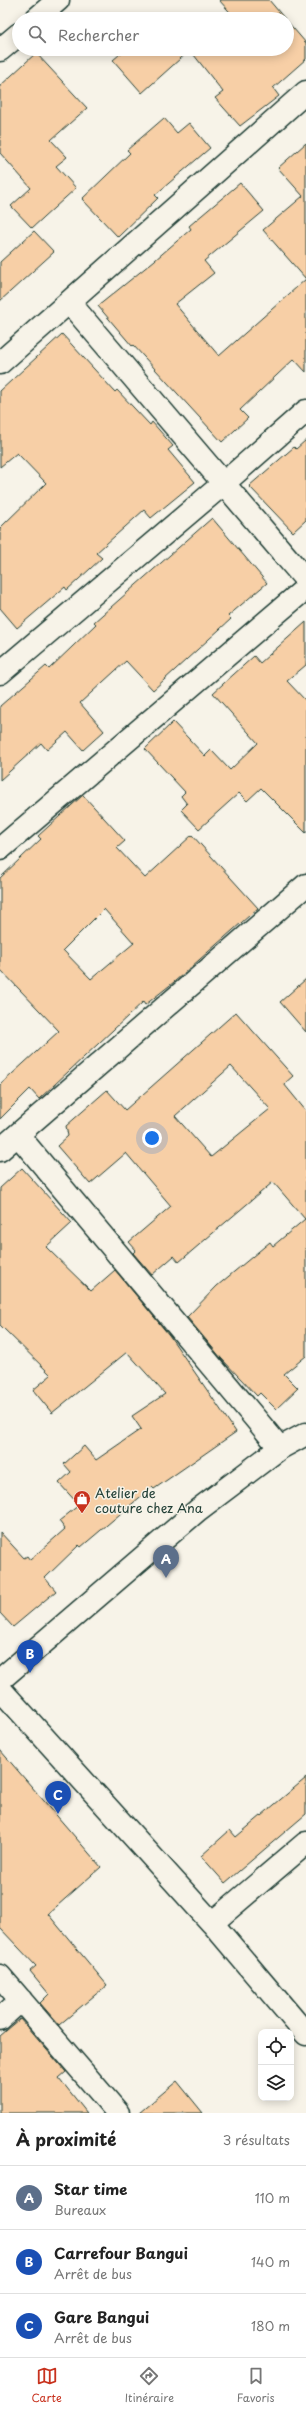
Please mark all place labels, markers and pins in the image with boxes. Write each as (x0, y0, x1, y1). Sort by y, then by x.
place label: Atelier de couture chez Ana (95, 1483, 204, 1517)
shop icon: Atelier de couture chez Ana (72, 1489, 92, 1514)
pin: A (153, 1545, 179, 1578)
pin: B (17, 1640, 43, 1673)
pin: C (45, 1781, 71, 1814)

